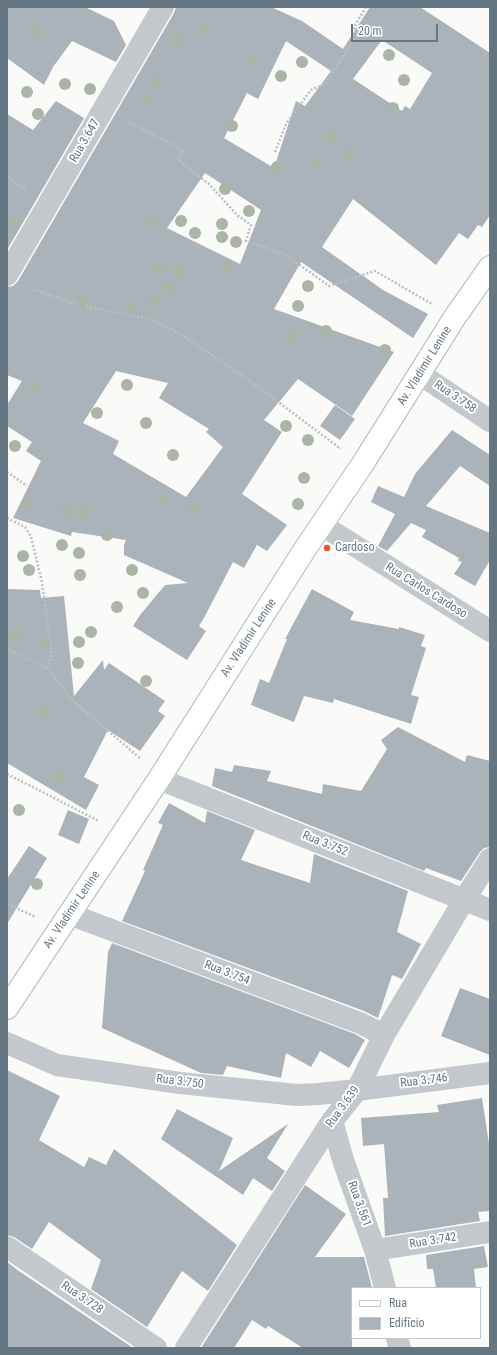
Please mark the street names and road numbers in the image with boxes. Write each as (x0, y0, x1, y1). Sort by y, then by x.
street label: Rua 3.647 (67, 117, 103, 165)
street label: Av. Vladimir Lenine (395, 324, 455, 408)
street label: Rua 3.758 (431, 378, 479, 416)
street label: Rua Carlos Cardoso (383, 560, 469, 622)
street label: Av. Vladimir Lenine (218, 596, 280, 680)
street label: Rua 3.752 (300, 828, 350, 860)
street label: Av. Vladimir Lenine (41, 868, 103, 952)
street label: Rua 3.754 (202, 958, 252, 988)
street label: Rua 3.746 (400, 1071, 448, 1091)
street label: Rua 3.750 (156, 1072, 204, 1092)
street label: Rua 3.639 (323, 1084, 363, 1130)
street label: Rua 3.561 (344, 1179, 374, 1229)
street label: Rua 3.742 (408, 1230, 458, 1252)
street label: Rua 3.728 (58, 1279, 106, 1317)

